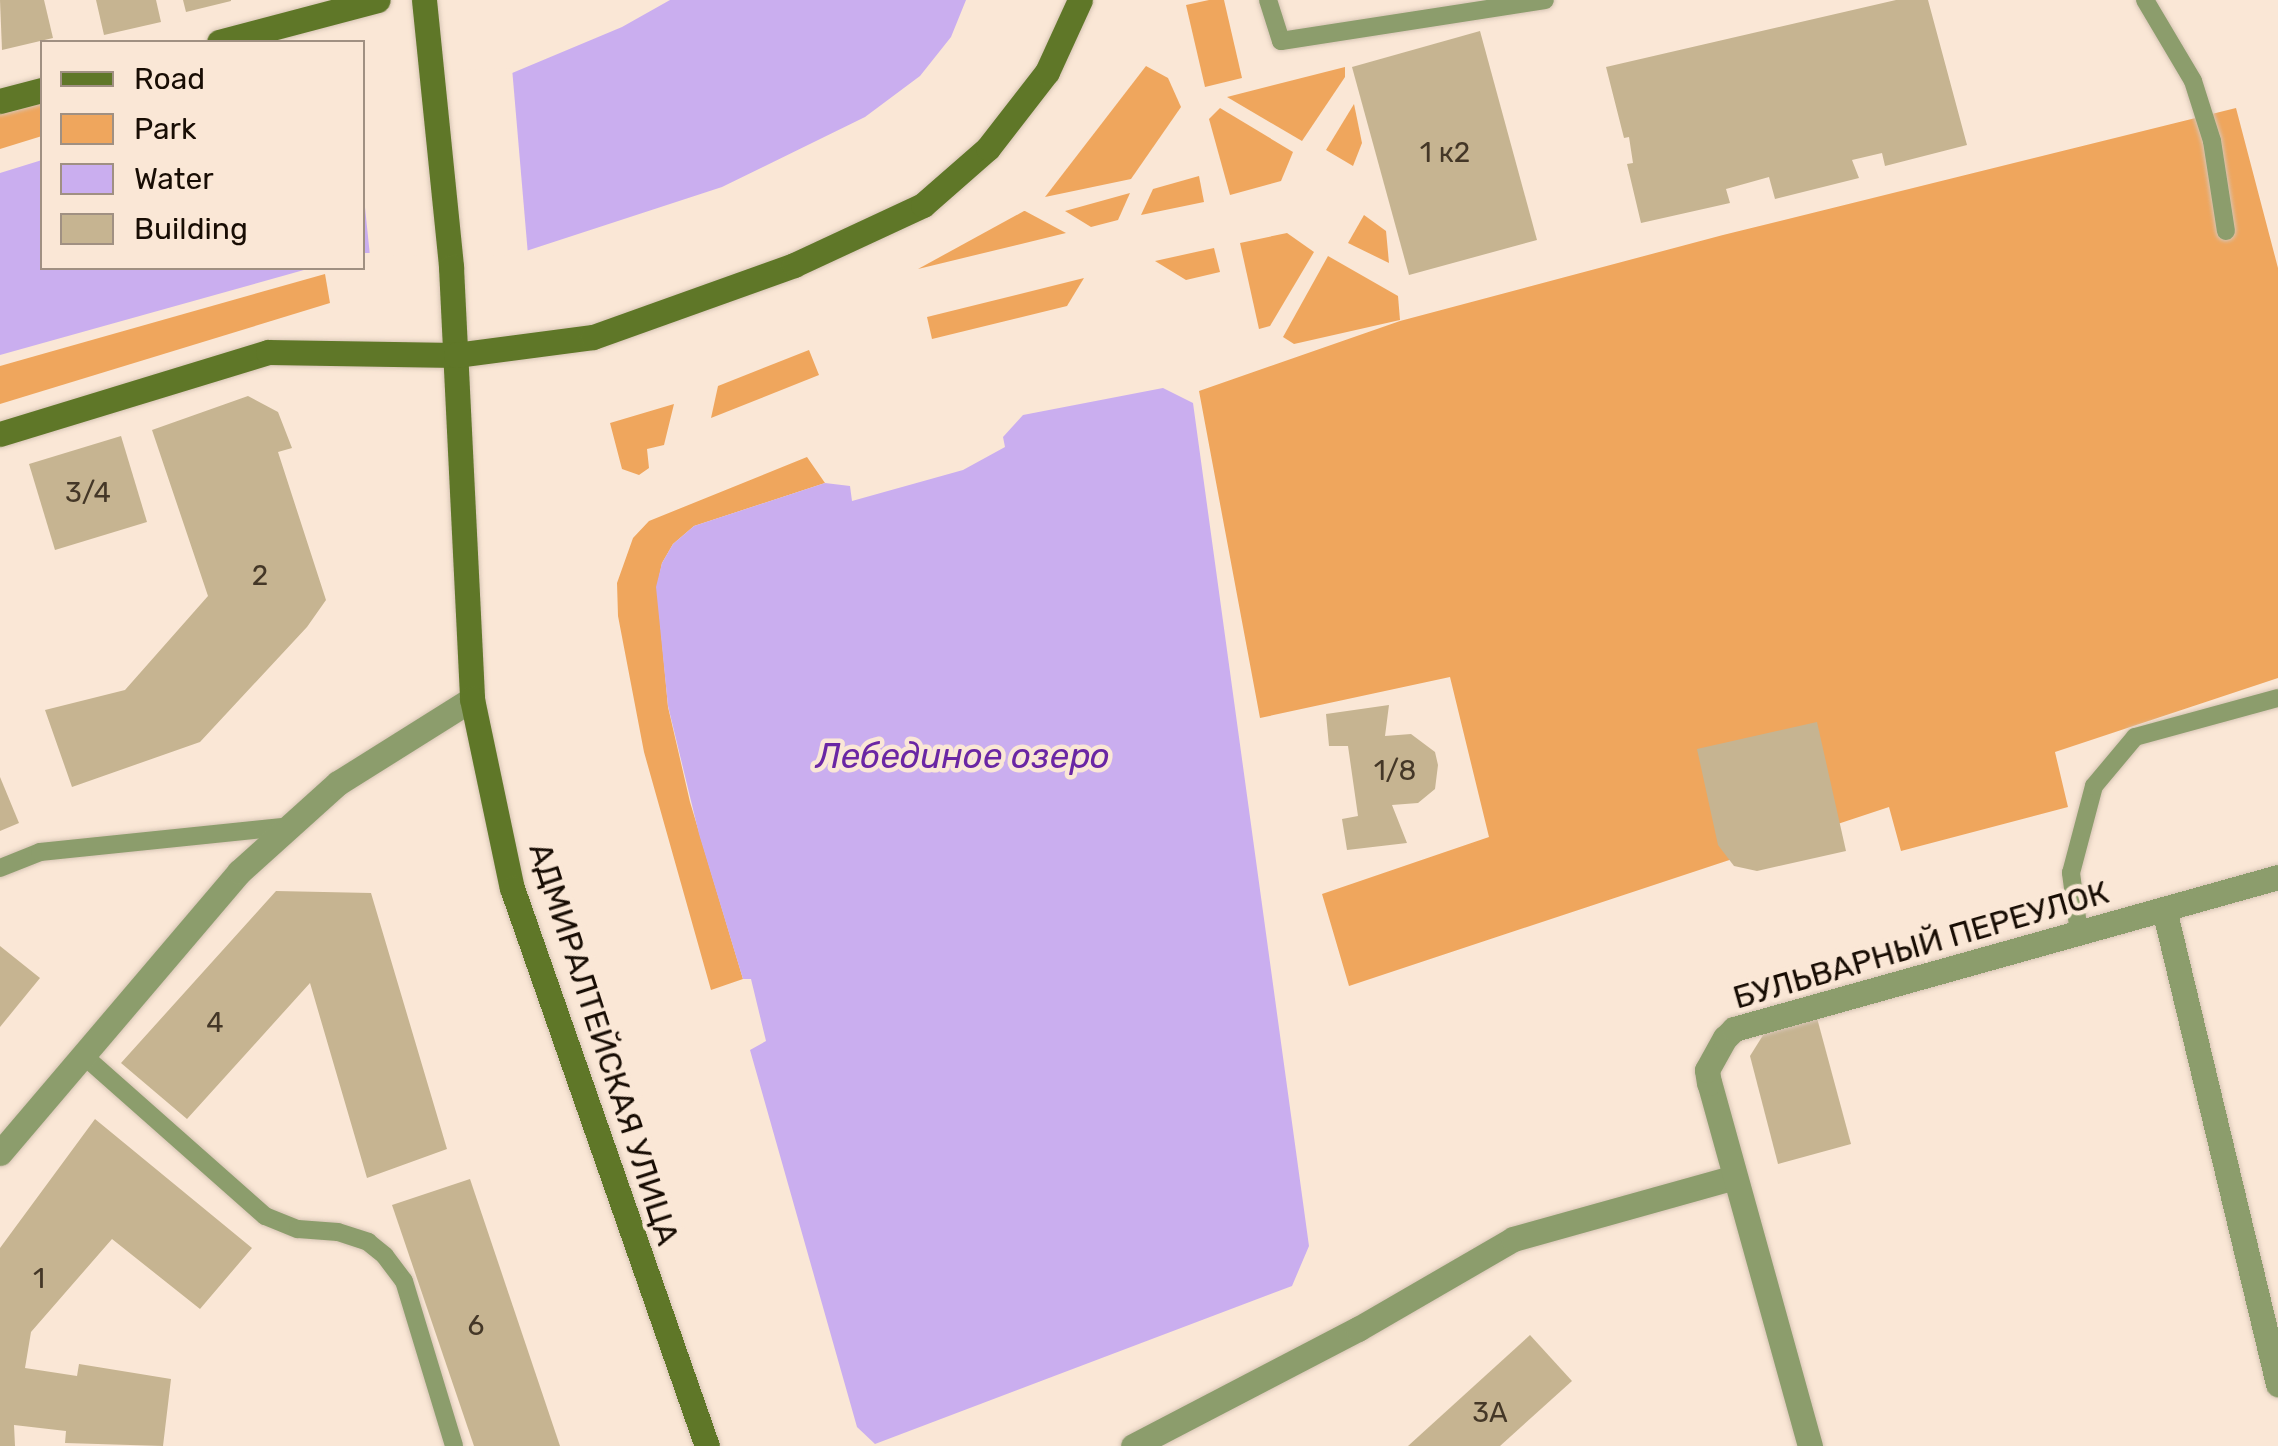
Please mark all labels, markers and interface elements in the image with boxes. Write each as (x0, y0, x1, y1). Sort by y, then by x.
legend (40, 40, 365, 270)
text: Road (134, 61, 205, 97)
text: Park (134, 111, 196, 147)
house number: 1 к2 (1420, 136, 1470, 170)
text: Water (134, 161, 214, 197)
text: Building (134, 211, 248, 247)
house number: 3/4 (65, 476, 111, 510)
house number: 2 (252, 559, 268, 593)
water label: Лебединое озеро (816, 735, 1110, 777)
house number: 1/8 (1374, 754, 1416, 788)
street label: АДМИРАЛТЕЙСКАЯ УЛИЦА (521, 838, 687, 1250)
street label: БУЛЬВАРНЫЙ ПЕРЕУЛОК (1729, 873, 2113, 1017)
house number: 4 (206, 1006, 224, 1040)
house number: 1 (33, 1262, 45, 1296)
house number: 6 (468, 1309, 484, 1343)
house number: 3А (1472, 1396, 1508, 1430)

